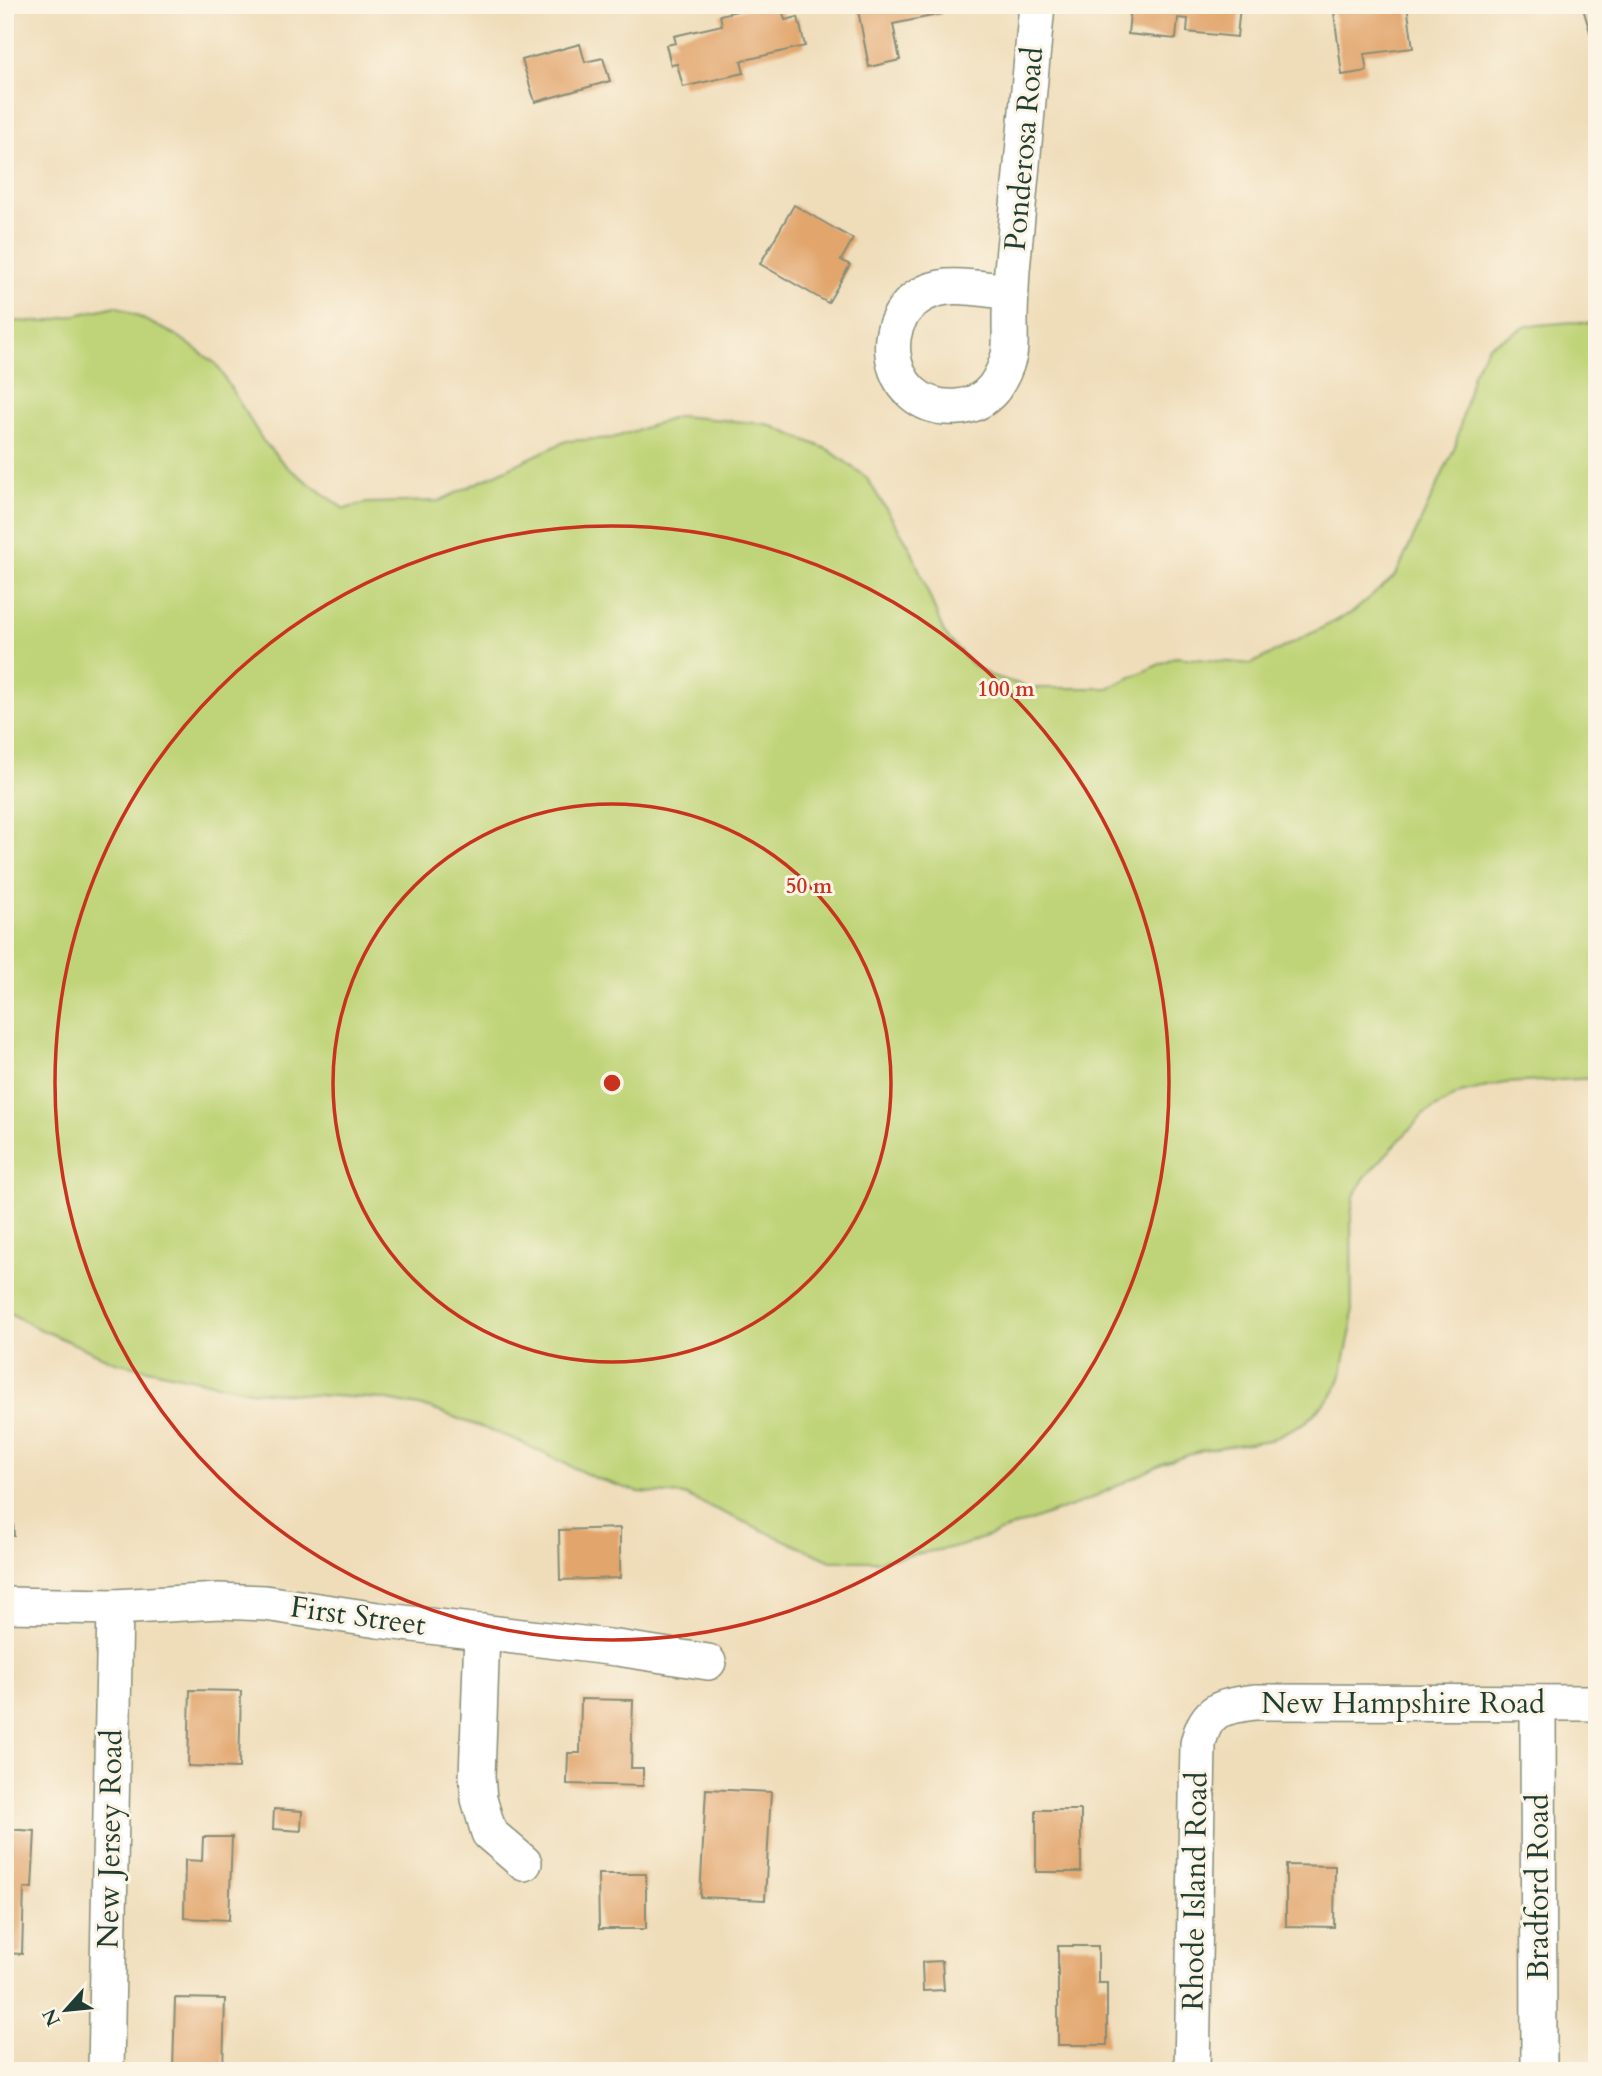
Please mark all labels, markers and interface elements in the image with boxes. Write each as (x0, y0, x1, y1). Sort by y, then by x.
street label: Ponderosa Road (995, 45, 1053, 253)
text: 100 m (977, 675, 1035, 704)
text: 50 m (786, 872, 833, 901)
centre of rings (600, 1071, 624, 1095)
street label: First Street (288, 1586, 429, 1646)
street label: New Hampshire Road (1261, 1683, 1545, 1724)
street label: New Jersey Road (88, 1729, 132, 1949)
street label: Rhode Island Road (1172, 1771, 1218, 2011)
street label: Bradford Road (1518, 1794, 1559, 1980)
north arrow (32, 1974, 102, 2044)
text: N (36, 2004, 67, 2031)

